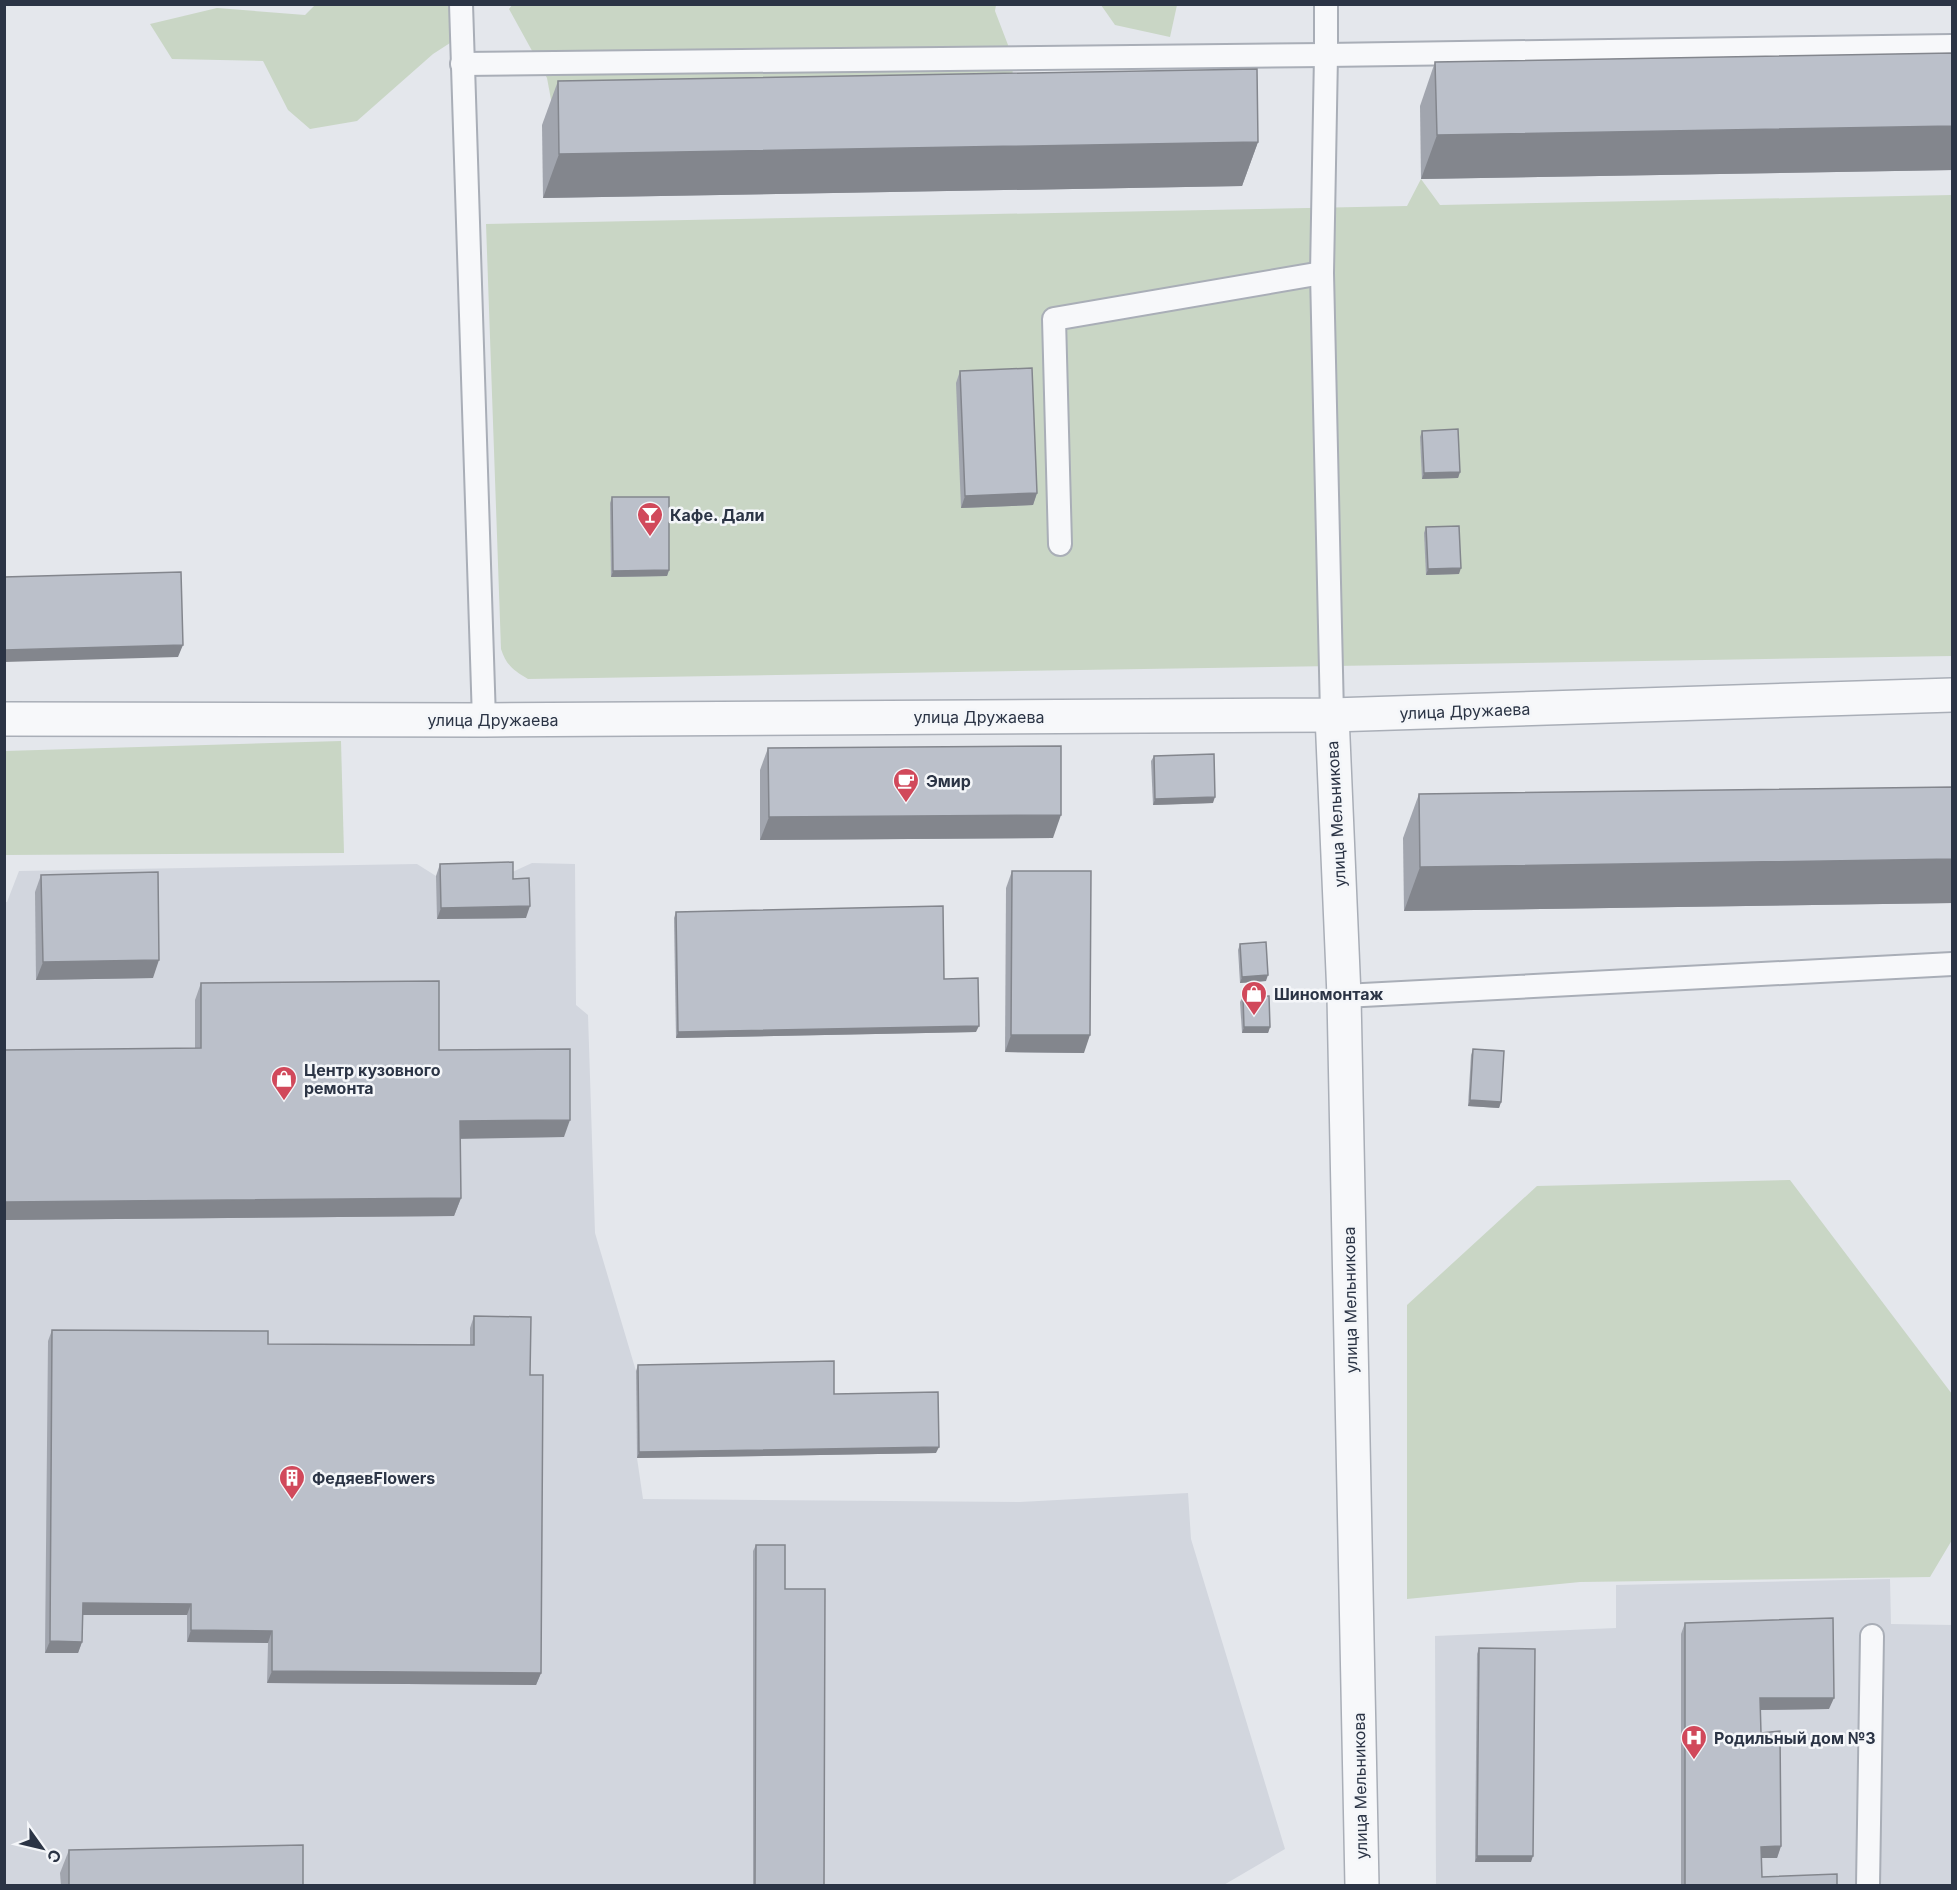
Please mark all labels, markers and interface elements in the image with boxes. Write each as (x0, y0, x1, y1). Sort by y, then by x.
bar icon: Кафе. Дали (635, 500, 665, 538)
place label: Кафе. Дали (670, 505, 764, 525)
street label: улица Дружаева (1399, 699, 1531, 723)
street label: улица Дружаева (914, 707, 1044, 727)
street label: улица Дружаева (428, 710, 558, 730)
street label: улица Мельникова (1322, 740, 1350, 888)
cafe icon: Эмир (891, 766, 921, 804)
place label: Эмир (926, 771, 971, 791)
shop icon: Шиномонтаж (1239, 979, 1269, 1017)
place label: Шиномонтаж (1274, 984, 1384, 1004)
place label: Центр кузовного ремонта (304, 1060, 441, 1098)
shop icon: Центр кузовного ремонта (269, 1064, 299, 1102)
street label: улица Мельникова (1339, 1226, 1361, 1374)
building icon: ФедяевFlowers (277, 1463, 307, 1501)
place label: ФедяевFlowers (312, 1468, 435, 1488)
street label: улица Мельникова (1349, 1712, 1371, 1860)
hospital icon: Родильный дом №3 (1679, 1723, 1709, 1761)
place label: Родильный дом №3 (1714, 1728, 1876, 1748)
north arrow (12, 1818, 72, 1878)
text: С (43, 1846, 66, 1867)

